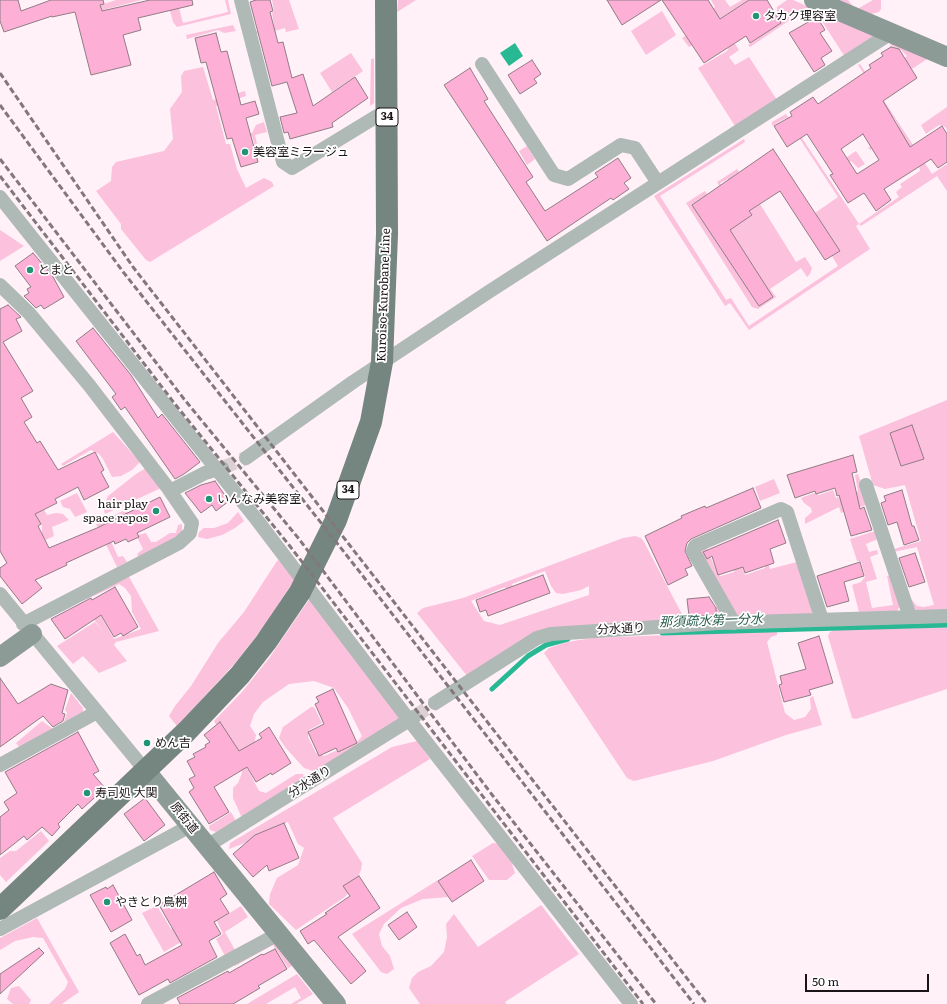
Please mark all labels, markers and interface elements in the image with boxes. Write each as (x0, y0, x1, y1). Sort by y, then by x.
place label: タカク理容室 (764, 9, 836, 23)
marker: タカク理容室 (751, 11, 761, 21)
road number: 34 (376, 108, 398, 126)
place label: 美容室ミラージュ (253, 145, 349, 159)
marker: 美容室ミラージュ (240, 147, 250, 157)
street label: Kuroiso-Kurobane Line (374, 228, 394, 362)
place label: とまと (38, 263, 74, 277)
marker: とまと (25, 265, 35, 275)
road number: 34 (337, 481, 359, 499)
place label: いんなみ美容室 (217, 492, 301, 506)
marker: いんなみ美容室 (204, 494, 214, 504)
place label: hair play space repos (83, 497, 148, 525)
marker: hair play space repos (151, 506, 161, 516)
water label: 那須疏水第一分水 (659, 611, 763, 631)
street label: 分水通り (597, 621, 645, 637)
place label: めん吉 (155, 736, 191, 750)
marker: めん吉 (142, 738, 152, 748)
street label: 分水通り (286, 763, 334, 801)
place label: 寿司処 大関 (95, 786, 157, 800)
marker: 寿司処 大関 (82, 788, 92, 798)
street label: 原街道 (167, 799, 201, 837)
place label: やきとり鳥桝 (115, 895, 187, 909)
marker: やきとり鳥桝 (102, 897, 112, 907)
scale bar (807, 966, 931, 992)
text: 50 m (812, 972, 839, 990)

